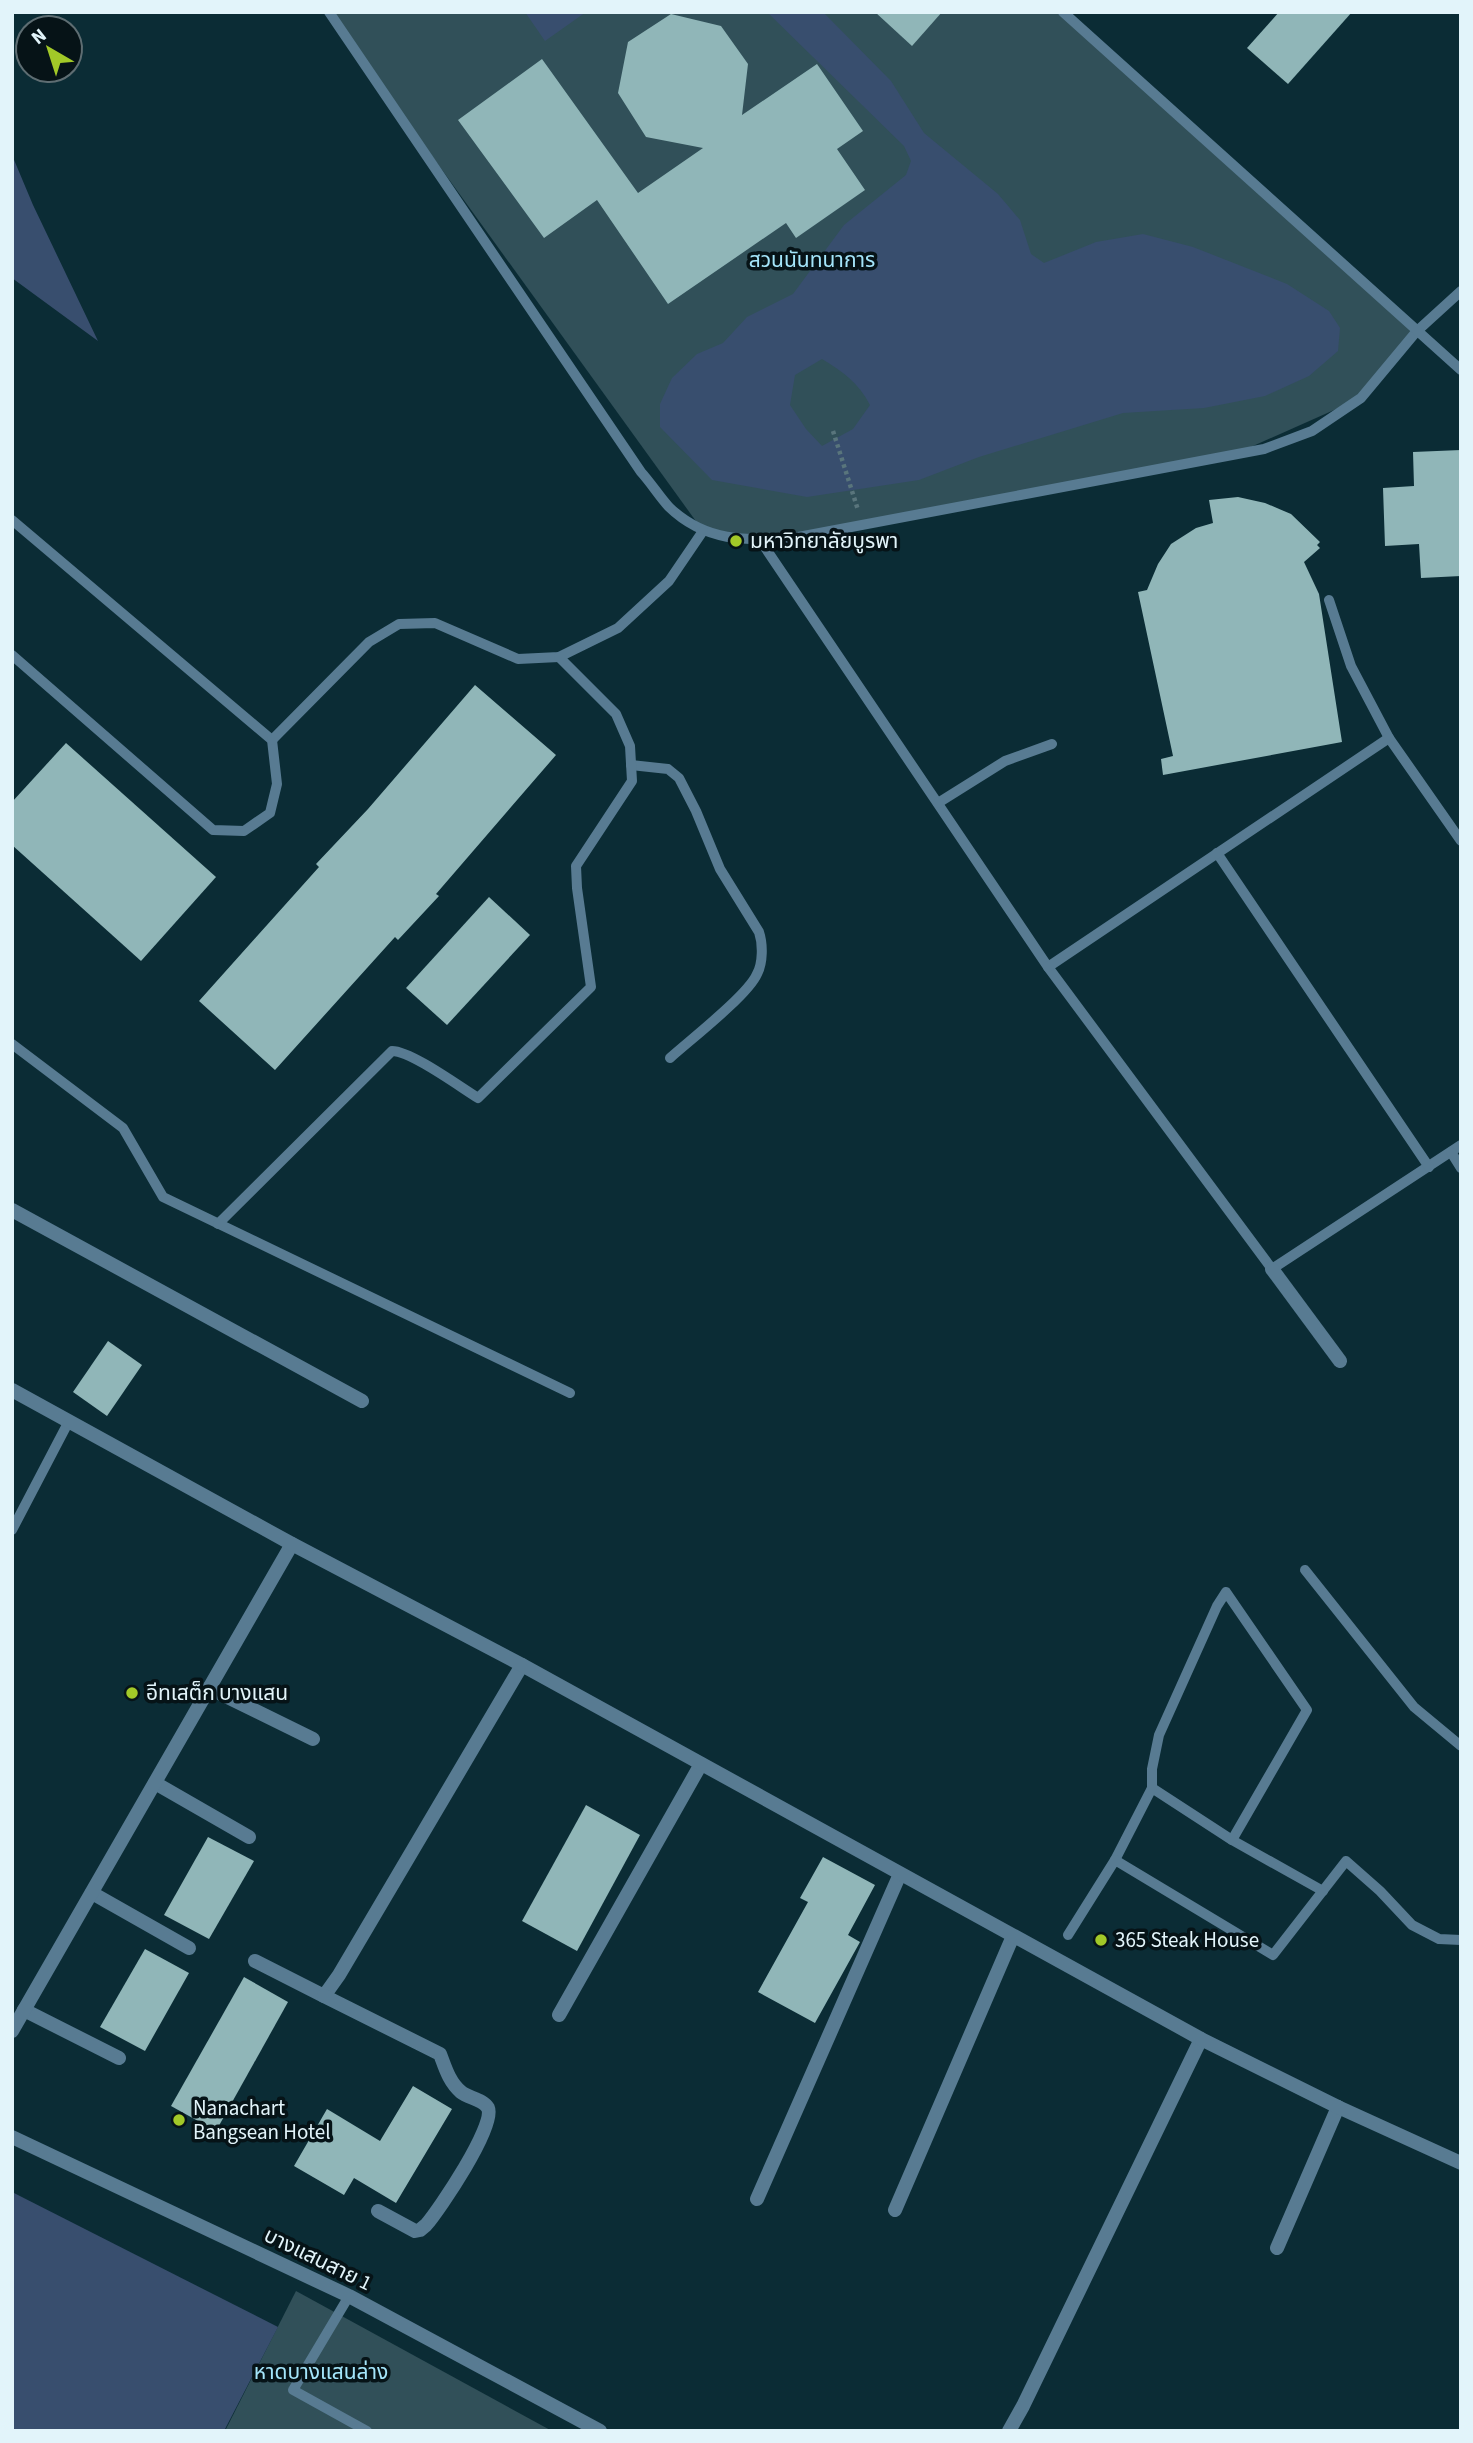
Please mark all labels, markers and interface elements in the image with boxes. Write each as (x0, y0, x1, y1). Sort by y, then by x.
north arrow (14, 14, 84, 84)
text: N (26, 22, 53, 51)
park label: สวนนันทนาการ (749, 245, 875, 275)
place label: มหาวิทยาลัยบูรพา (750, 526, 898, 556)
marker: มหาวิทยาลัยบูรพา (728, 533, 744, 549)
place label: อีทเสต็ก บางแสน (146, 1678, 288, 1708)
marker: อีทเสต็ก บางแสน (124, 1685, 140, 1701)
place label: 365 Steak House (1115, 1925, 1259, 1955)
marker: 365 Steak House (1093, 1932, 1109, 1948)
place label: Nanachart Bangsean Hotel (193, 2093, 331, 2147)
marker: Nanachart Bangsean Hotel (171, 2112, 187, 2128)
street label: บางแสนสาย 1 (259, 2220, 377, 2298)
park label: หาดบางแสนล่าง (254, 2357, 388, 2387)

